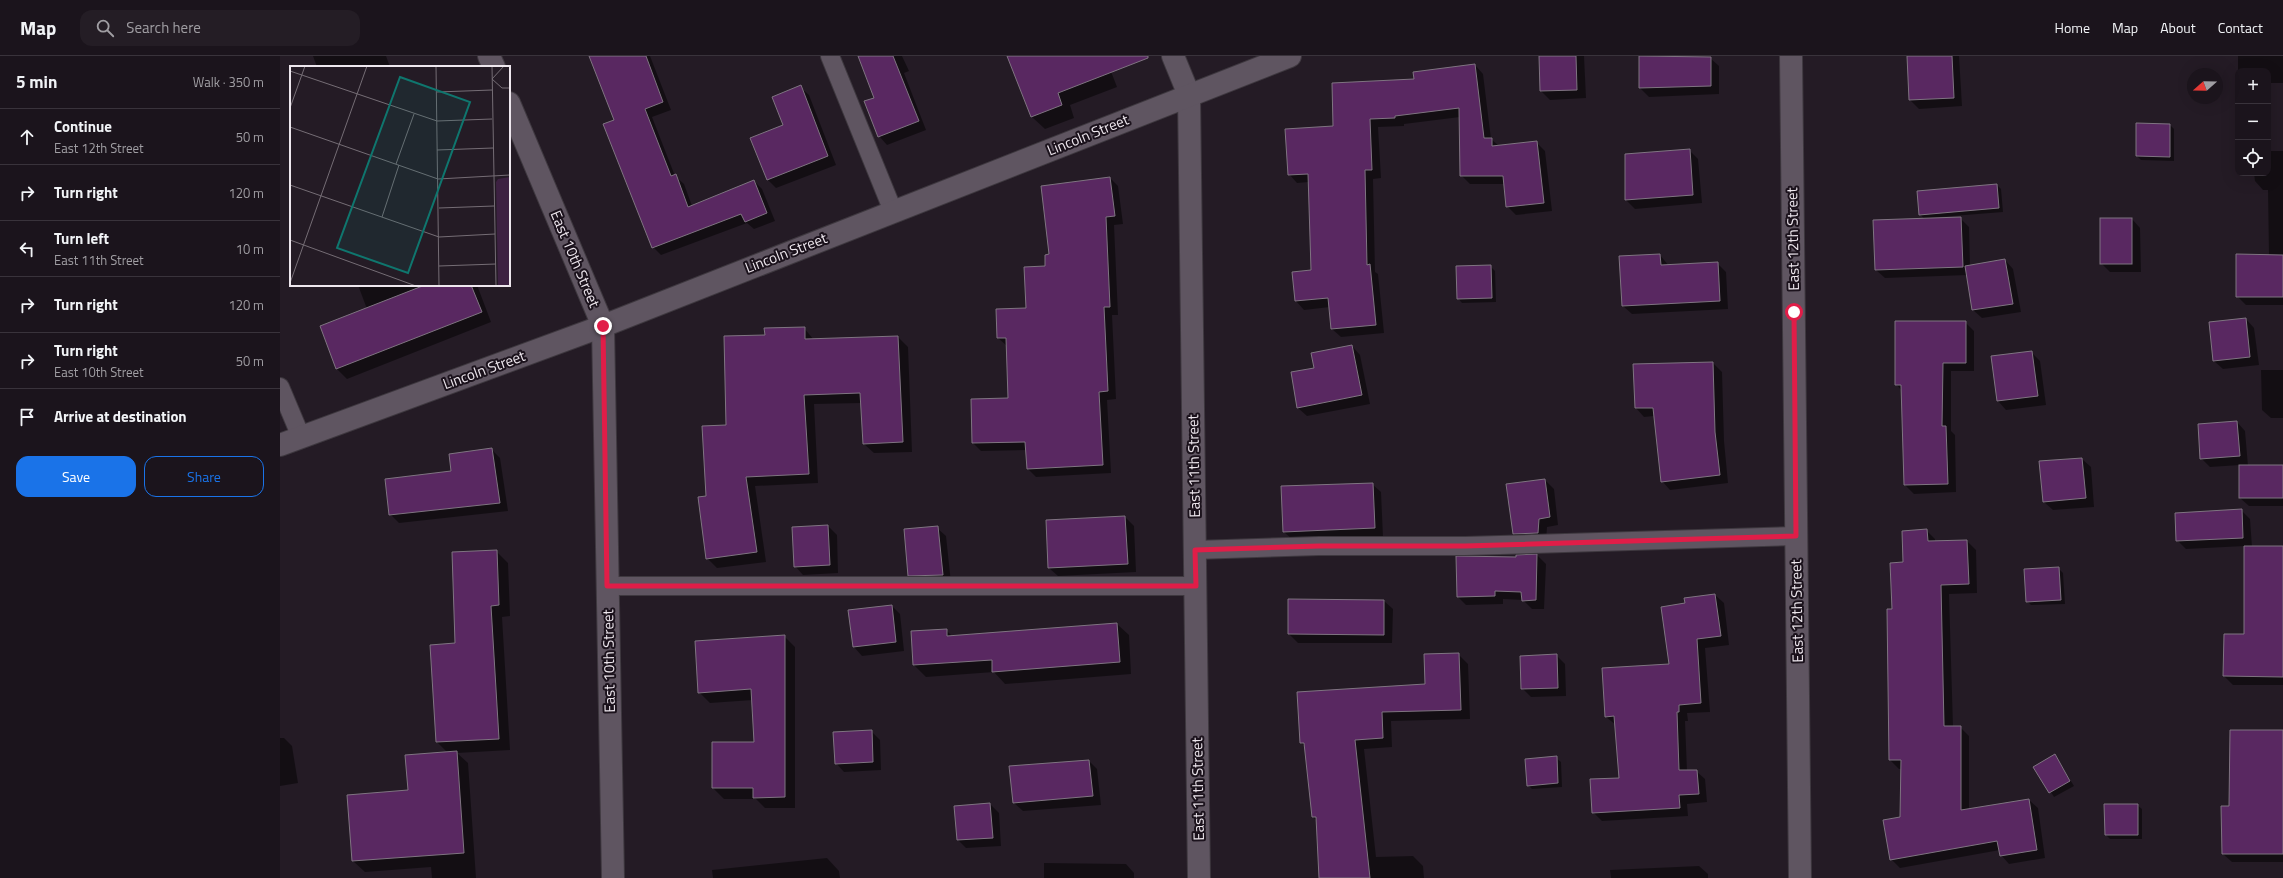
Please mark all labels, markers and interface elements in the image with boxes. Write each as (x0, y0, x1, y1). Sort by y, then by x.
search box (80, 10, 360, 46)
text: Map (20, 13, 56, 42)
text: Search here (126, 16, 201, 39)
icon: search (94, 17, 116, 39)
text: Home (2055, 17, 2090, 38)
text: Map (2112, 17, 2138, 38)
text: About (2160, 17, 2196, 38)
text: Contact (2218, 17, 2263, 38)
inset map (290, 66, 510, 286)
north arrow (2187, 68, 2223, 104)
map controls (2235, 68, 2271, 176)
button: + (2235, 68, 2271, 104)
text: 5 min (16, 69, 57, 95)
text: Walk · 350 m (193, 72, 264, 92)
button: − (2235, 104, 2271, 140)
street label: Lincoln Street (1043, 107, 1133, 161)
text: Continue (54, 115, 112, 138)
icon: ahead (16, 126, 38, 148)
text: 50 m (236, 127, 264, 147)
text: East 12th Street (54, 138, 144, 158)
button: locate (2235, 140, 2271, 176)
text: Turn right (54, 181, 118, 204)
icon: right (16, 182, 38, 204)
text: 120 m (228, 183, 264, 203)
street label: East 12th Street (1780, 186, 1805, 291)
street label: East 10th Street (545, 207, 607, 312)
street label: Lincoln Street (741, 226, 831, 279)
text: Turn left (54, 227, 109, 250)
icon: left (16, 238, 38, 260)
text: 10 m (236, 239, 264, 259)
text: East 11th Street (54, 250, 144, 270)
text: Turn right (54, 293, 118, 316)
icon: right (16, 294, 38, 316)
text: 120 m (228, 295, 264, 315)
route start (1785, 303, 1803, 321)
route end (594, 317, 612, 335)
text: Turn right (54, 339, 118, 362)
street label: Lincoln Street (439, 344, 529, 395)
icon: right (16, 350, 38, 372)
text: 50 m (236, 351, 264, 371)
text: East 10th Street (54, 362, 144, 382)
text: Arrive at destination (54, 405, 187, 428)
icon: arrive (16, 406, 38, 428)
street label: East 11th Street (1181, 413, 1206, 518)
button: Save (16, 456, 136, 497)
button: Share (144, 456, 264, 497)
street label: East 12th Street (1784, 558, 1809, 663)
street label: East 10th Street (596, 608, 621, 713)
street label: East 11th Street (1185, 736, 1210, 841)

